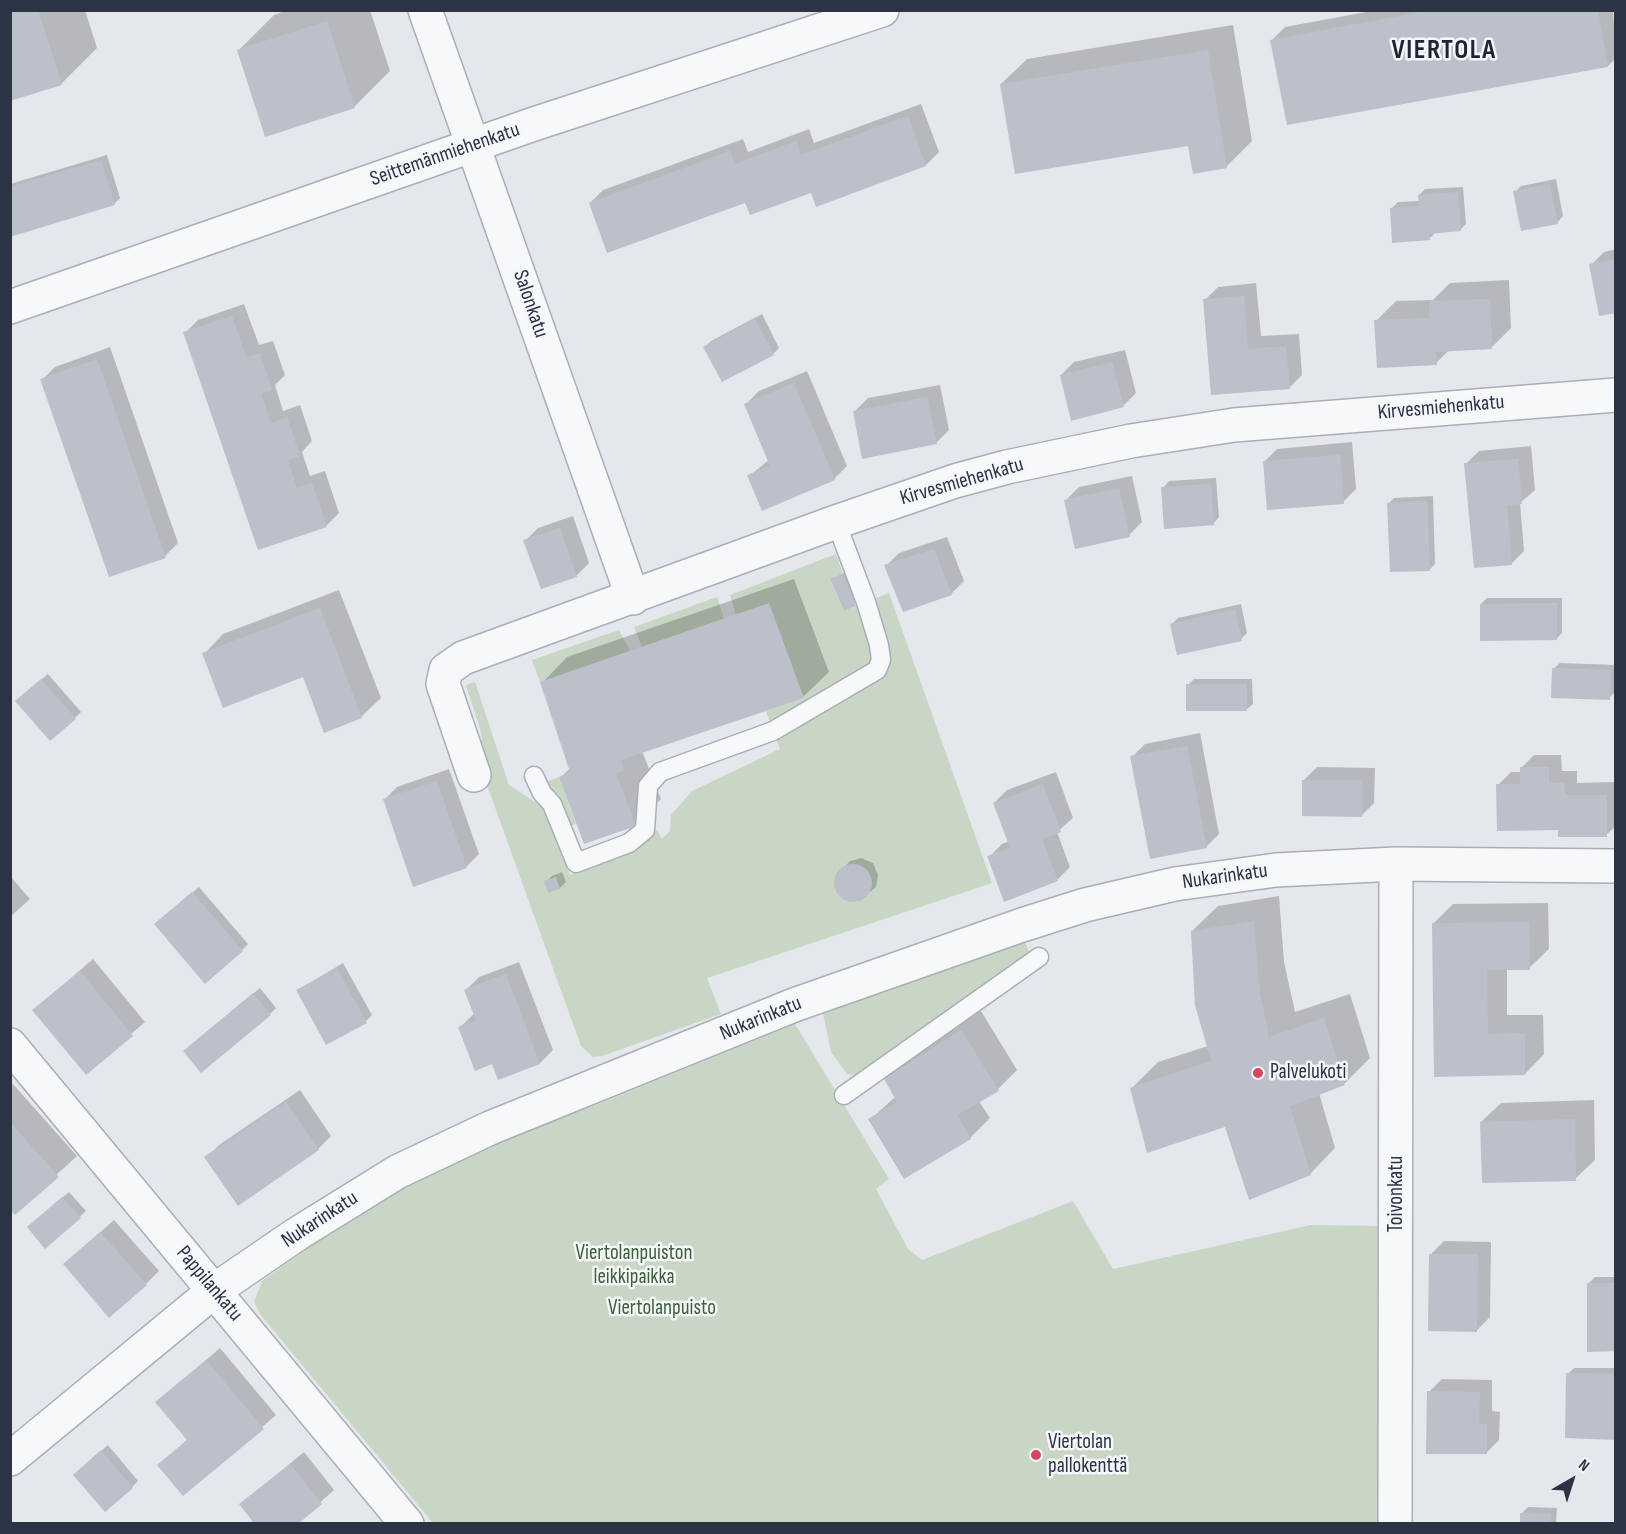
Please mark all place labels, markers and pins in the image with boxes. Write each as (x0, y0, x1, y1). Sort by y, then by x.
place label: Palvelukoti (1270, 1060, 1346, 1086)
marker: Palvelukoti (1251, 1066, 1265, 1080)
place label: Viertolan pallokenttä (1048, 1430, 1127, 1480)
marker: Viertolan pallokenttä (1029, 1448, 1043, 1462)

